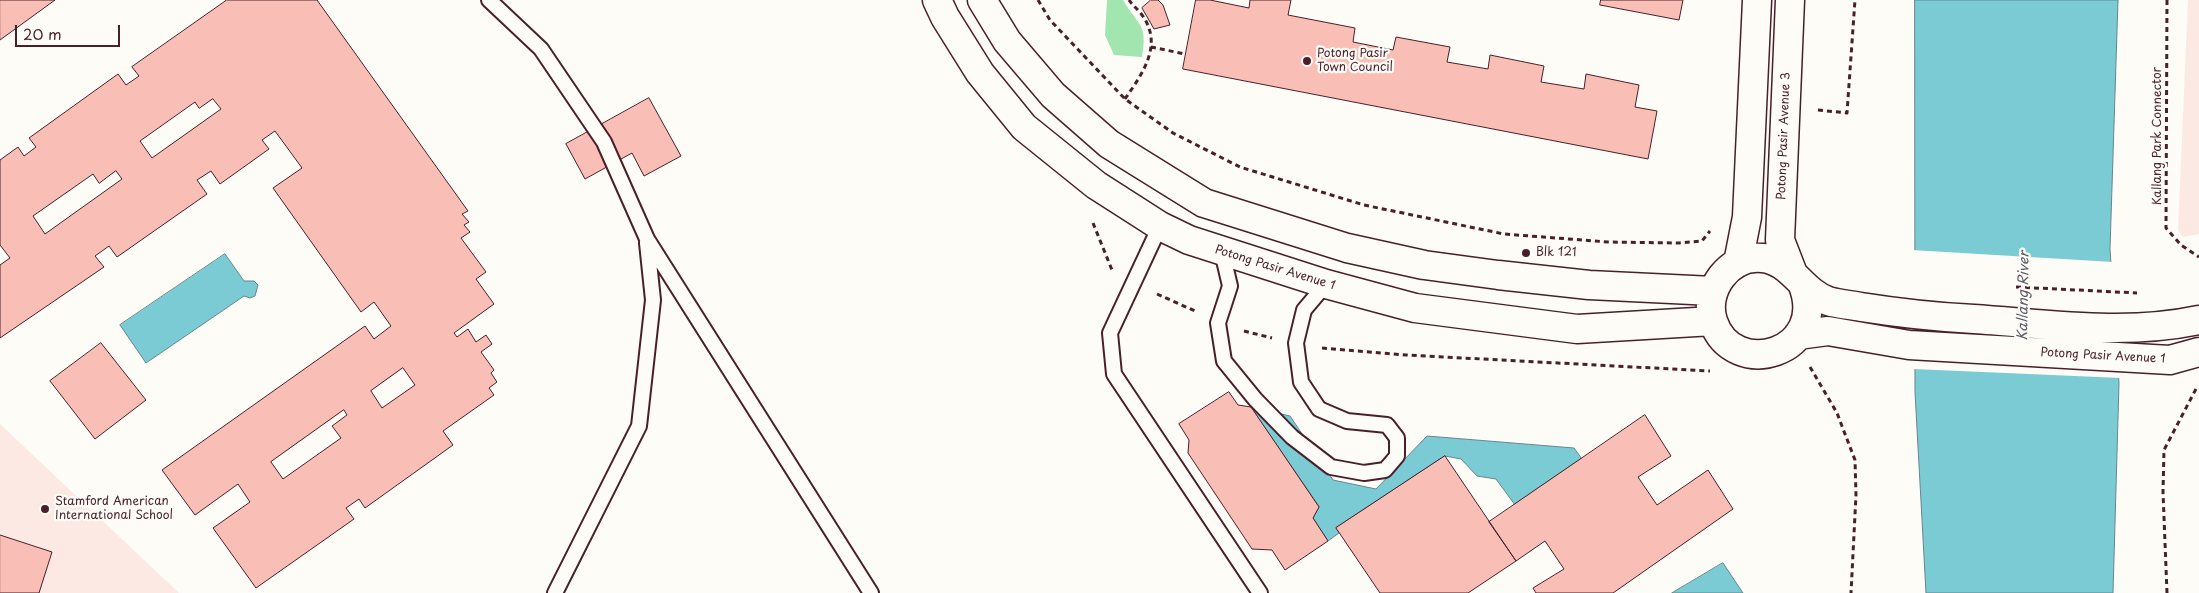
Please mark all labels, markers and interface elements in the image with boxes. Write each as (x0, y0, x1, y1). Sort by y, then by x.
scale bar (18, 15, 122, 47)
text: 20 m (23, 22, 62, 45)
place label: Potong Pasir Town Council (1317, 47, 1393, 75)
marker: Potong Pasir Town Council (1301, 55, 1313, 67)
street label: Kallang Park Connector (2151, 67, 2165, 205)
street label: Potong Pasir Avenue 3 (1775, 72, 1793, 200)
street label: Potong Pasir Avenue 1 (1213, 243, 1337, 293)
place label: Blk 121 (1536, 246, 1577, 260)
marker: Blk 121 (1520, 247, 1532, 259)
water label: Kallang River (2015, 251, 2033, 341)
street label: Potong Pasir Avenue 1 (2040, 346, 2166, 366)
place label: Stamford American International School (55, 495, 173, 523)
marker: Stamford American International School (39, 503, 51, 515)

